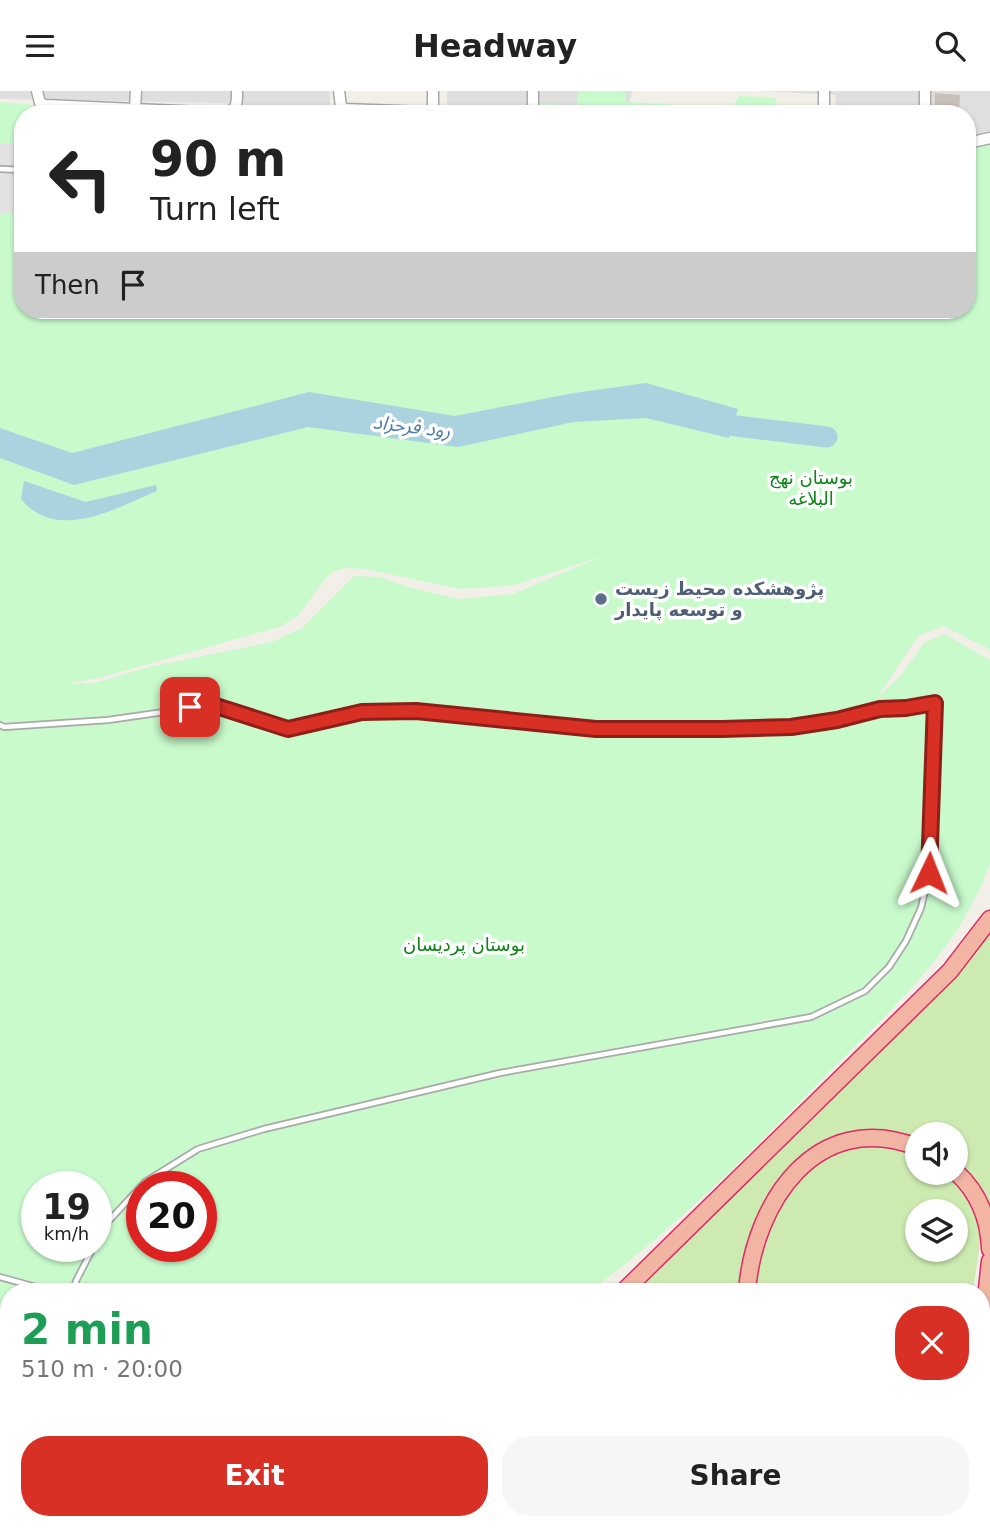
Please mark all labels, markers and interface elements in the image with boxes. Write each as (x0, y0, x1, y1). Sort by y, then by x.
icon: menu (21, 27, 59, 65)
text: Headway (413, 27, 577, 65)
icon: search (931, 27, 969, 65)
text: 90 m (150, 131, 286, 188)
icon: left (35, 133, 126, 224)
text: Turn left (150, 190, 280, 228)
icon: arrive (114, 266, 152, 304)
text: Then (35, 270, 100, 300)
water label: رود فرحزاد (372, 410, 452, 443)
park label: بوستان نهج البلاغه (769, 467, 853, 509)
place label: پژوهشکده محیط زیست و توسعه پایدار (614, 578, 824, 621)
marker: پژوهشکده محیط زیست و توسعه پایدار (593, 591, 609, 607)
pin (160, 677, 220, 737)
icon: arrive (171, 688, 209, 726)
position arrow (892, 836, 966, 910)
park label: بوستان پردیسان (403, 934, 525, 956)
map controls (905, 1122, 968, 1262)
button: sound (905, 1122, 968, 1185)
speed limit sign: 20 (126, 1171, 217, 1262)
text: 19 (42, 1187, 91, 1227)
button: layers (905, 1199, 968, 1262)
text: km/h (44, 1223, 89, 1244)
text: 2 min (21, 1305, 153, 1354)
button: close (895, 1306, 969, 1380)
text: 510 m · 20:00 (21, 1356, 183, 1382)
button: Exit (21, 1436, 488, 1516)
button: Share (502, 1436, 969, 1516)

